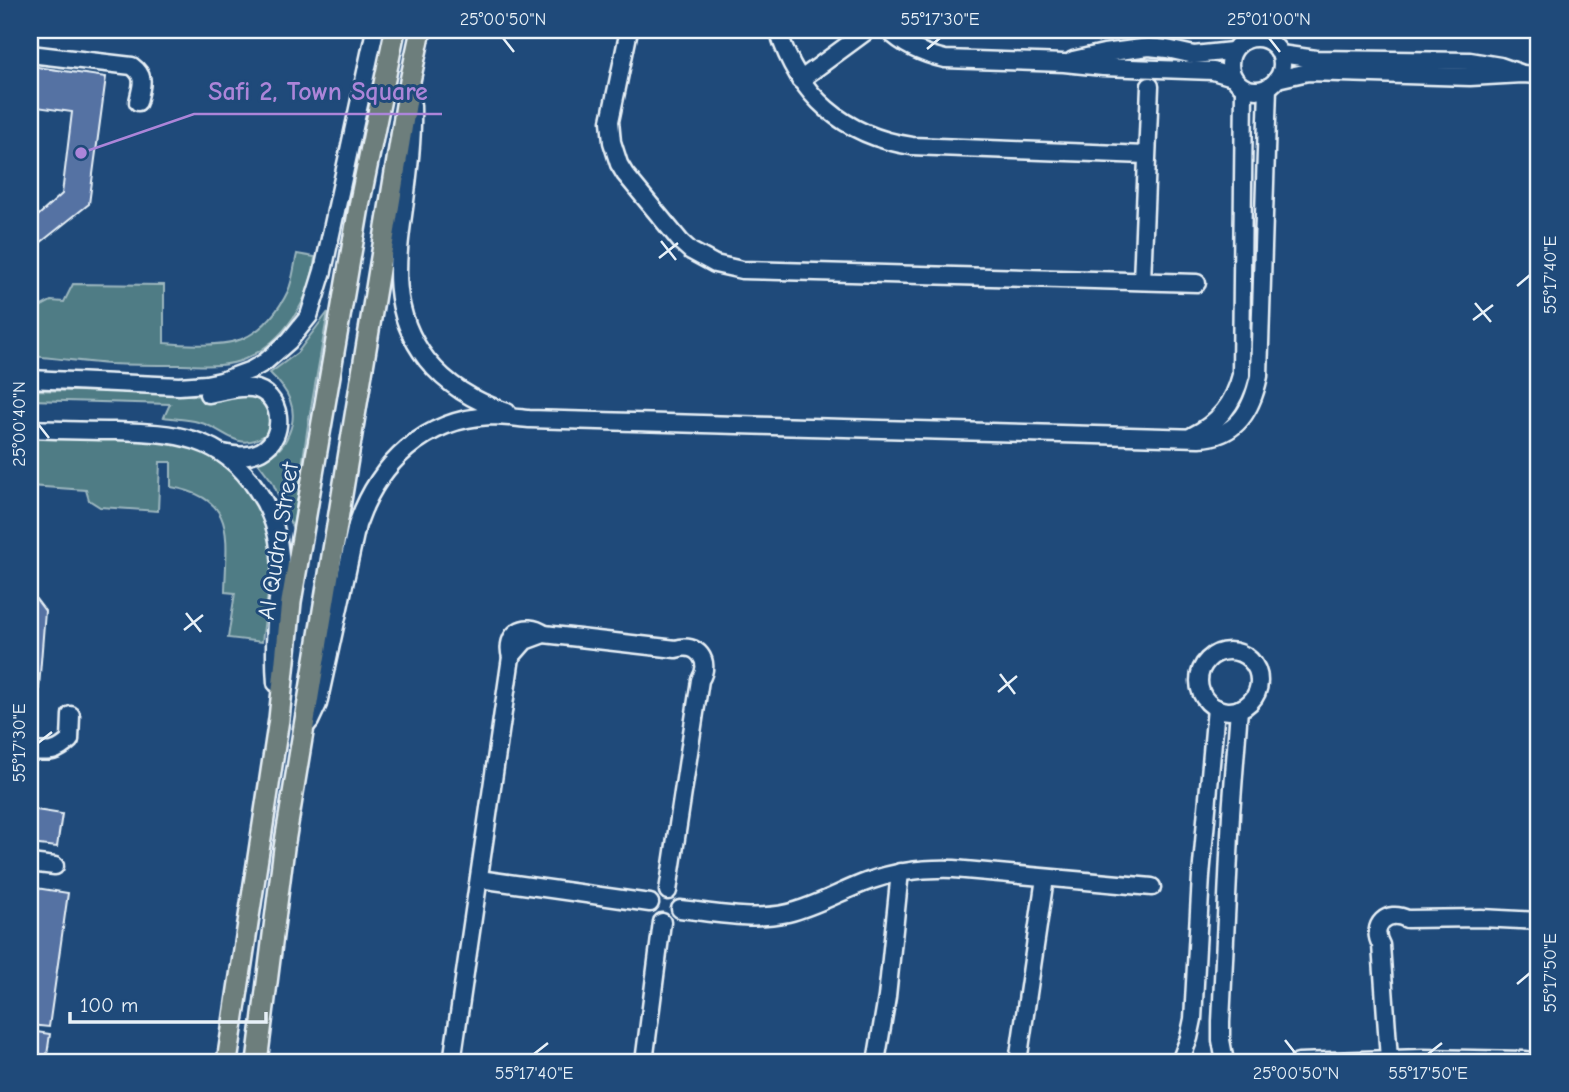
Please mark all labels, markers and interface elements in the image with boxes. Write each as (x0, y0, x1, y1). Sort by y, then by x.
text: 25°00'50"N (460, 9, 546, 30)
text: 55°17'30"E (900, 9, 980, 30)
text: 25°01'00"N (1227, 9, 1311, 30)
callout: Safi 2, Town Square (194, 67, 442, 114)
text: Safi 2, Town Square (208, 77, 428, 107)
text: 55°17'40"E (1540, 236, 1561, 314)
text: 25°00'40"N (9, 381, 30, 467)
street label: Al Qudra Street (252, 459, 304, 622)
text: 55°17'30"E (9, 703, 30, 783)
text: 55°17'50"E (1540, 933, 1561, 1013)
scale bar (70, 980, 266, 1024)
text: 100 m (80, 993, 138, 1017)
text: 55°17'40"E (495, 1063, 573, 1084)
text: 25°00'50"N (1253, 1063, 1339, 1084)
text: 55°17'50"E (1388, 1063, 1468, 1084)

